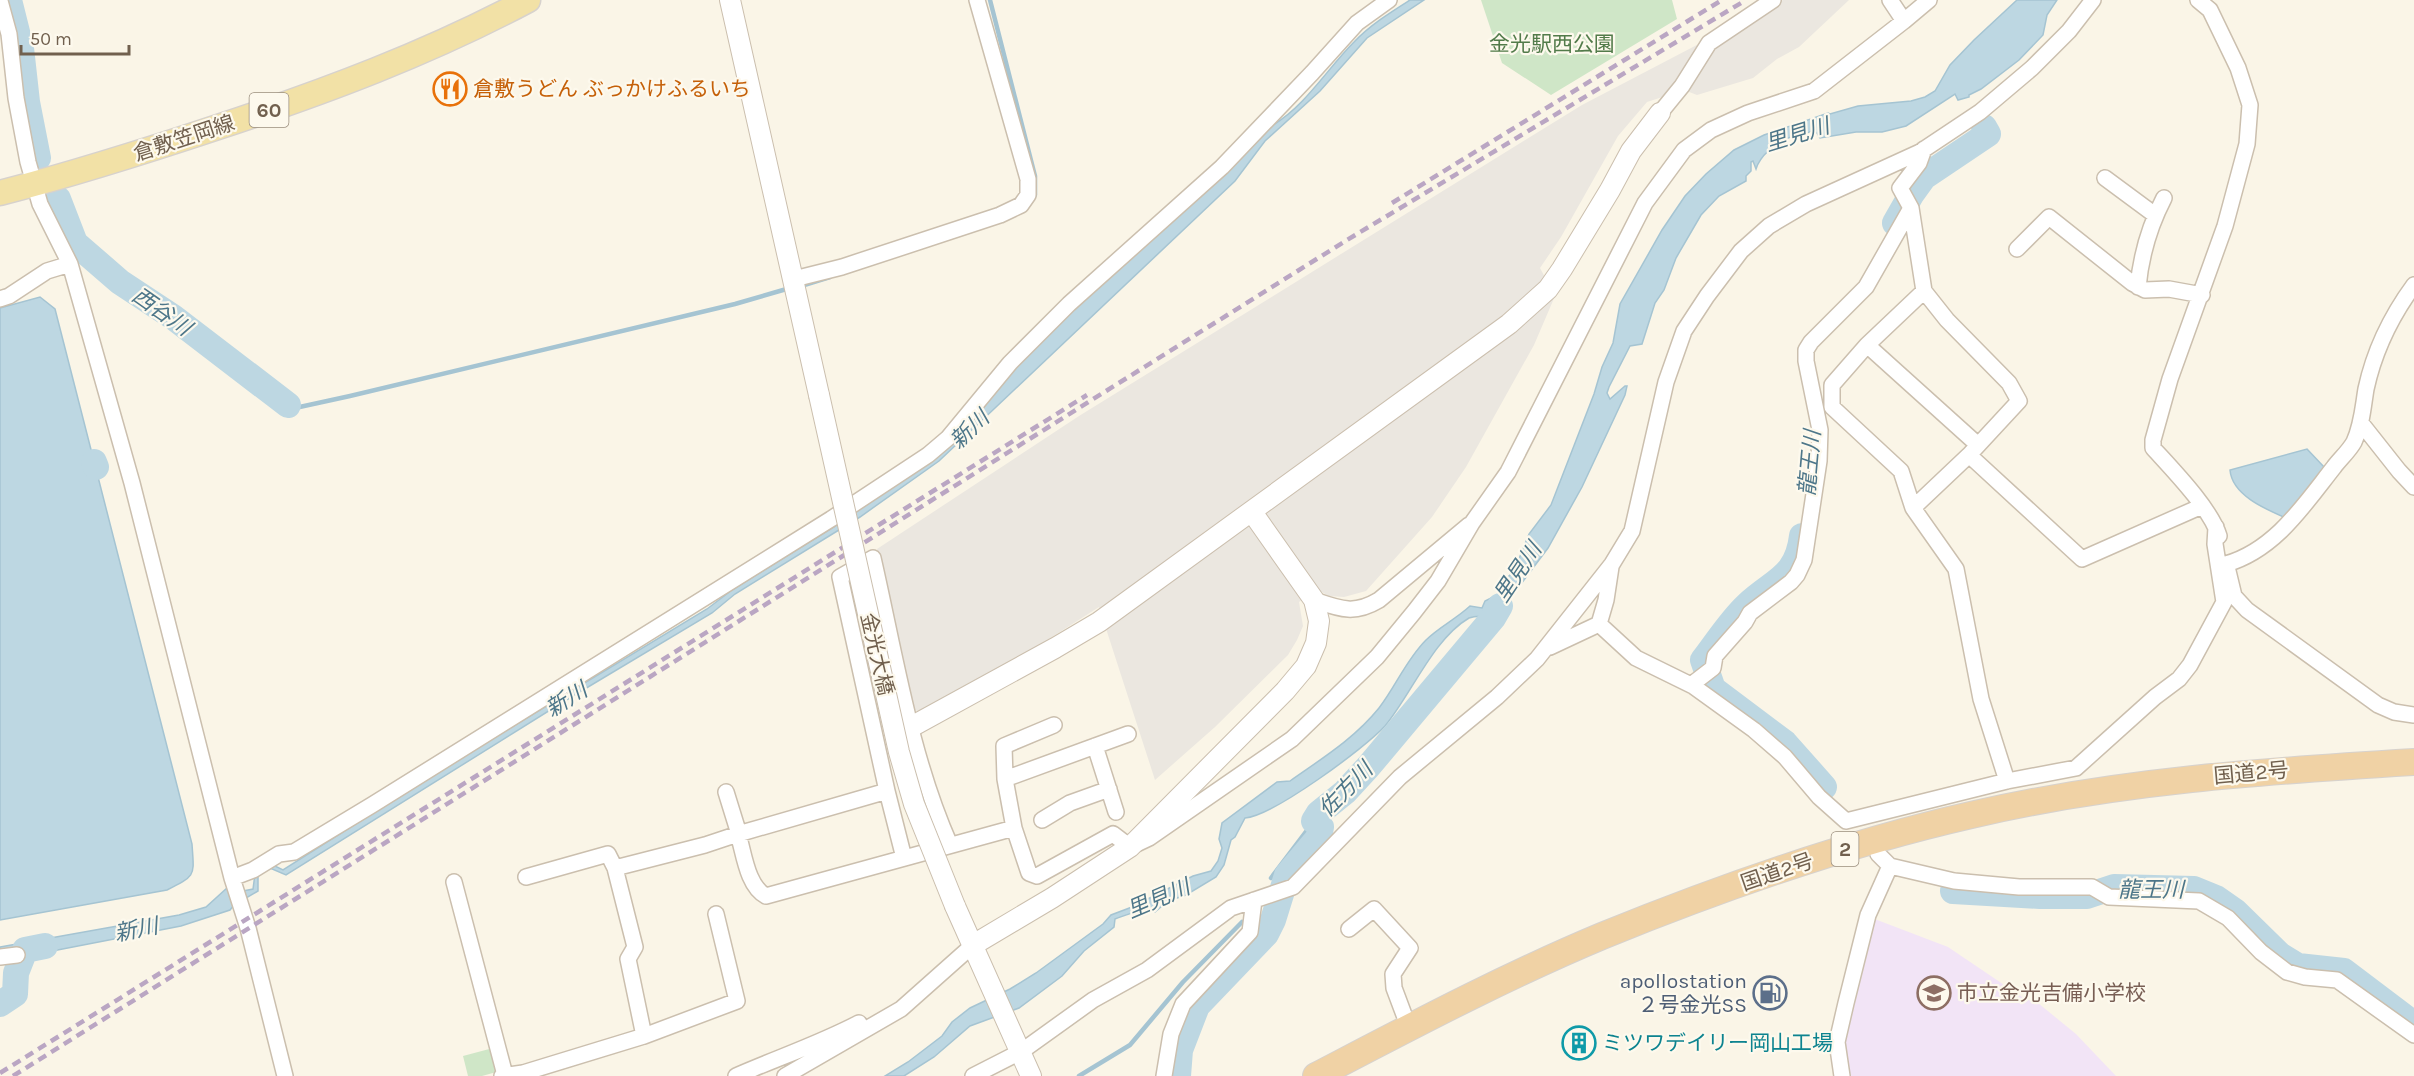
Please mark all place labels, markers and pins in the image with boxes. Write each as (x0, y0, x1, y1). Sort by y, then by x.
restaurant icon: 倉敷うどん ぶっかけふるいち (432, 71, 468, 107)
place label: 倉敷うどん ぶっかけふるいち (473, 77, 751, 101)
place label: apollostation ２号金光SS (1620, 969, 1747, 1017)
fuel station icon: apollostation ２号金光SS (1752, 975, 1788, 1011)
school or university icon: 市立金光吉備小学校 (1916, 975, 1952, 1011)
place label: 市立金光吉備小学校 (1957, 981, 2146, 1005)
building icon: ミツワデイリー岡山工場 (1561, 1025, 1597, 1061)
place label: ミツワデイリー岡山工場 (1602, 1031, 1833, 1055)

